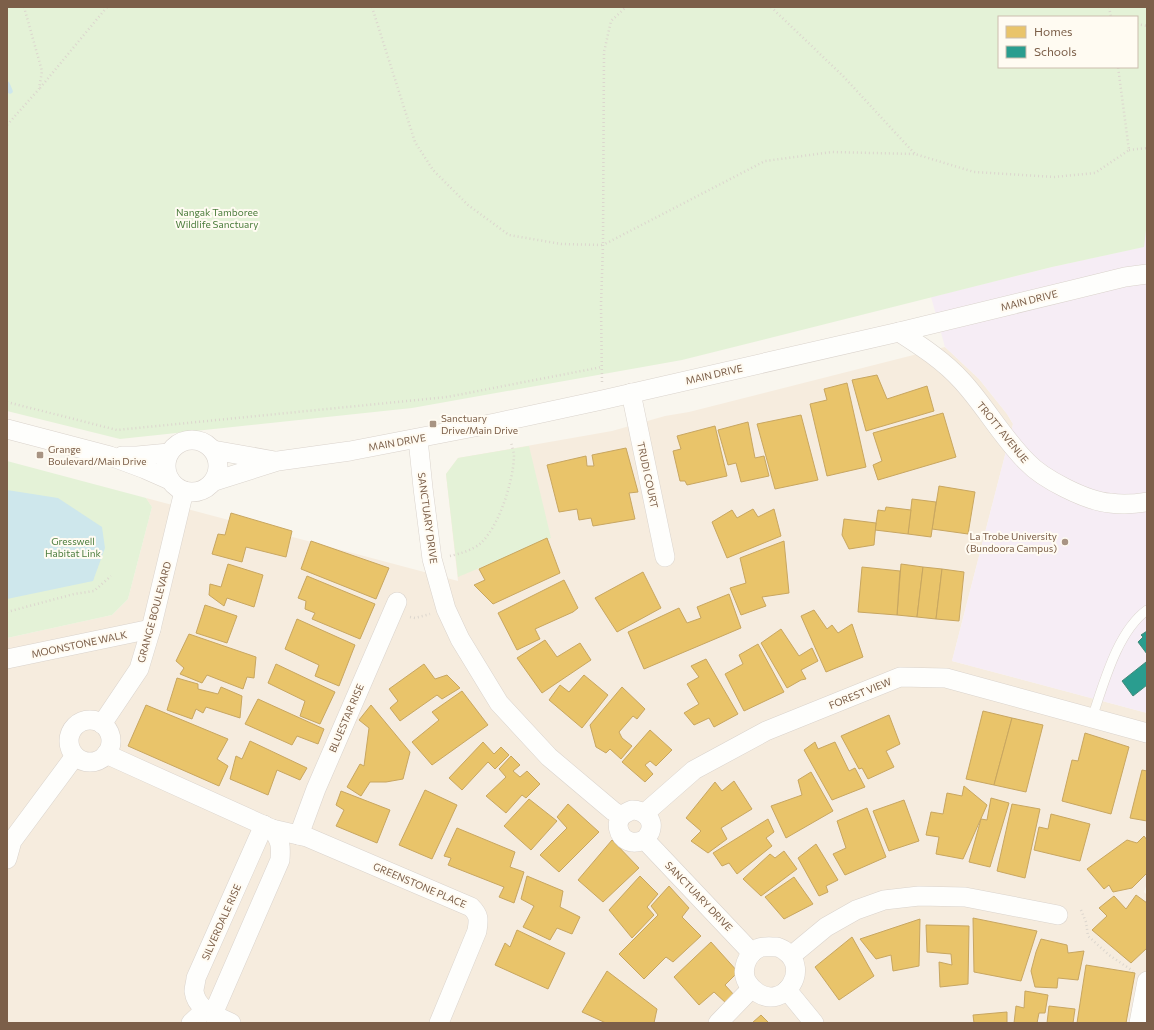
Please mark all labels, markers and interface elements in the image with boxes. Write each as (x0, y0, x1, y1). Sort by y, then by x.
legend (998, 16, 1138, 68)
text: Homes (1034, 24, 1072, 38)
text: Schools (1034, 44, 1077, 58)
park label: Nangak Tamboree Wildlife Sanctuary (176, 206, 258, 230)
street label: MAIN DRIVE (999, 287, 1059, 313)
street label: MAIN DRIVE (684, 362, 744, 386)
street label: TROTT AVENUE (975, 399, 1031, 465)
place label: Sanctuary Drive/Main Drive (441, 412, 518, 436)
marker: Sanctuary Drive/Main Drive (428, 419, 438, 429)
street label: MAIN DRIVE (367, 431, 427, 453)
street label: TRUDI COURT (635, 441, 661, 510)
place label: Grange Boulevard/Main Drive (48, 443, 147, 467)
marker: Grange Boulevard/Main Drive (35, 450, 45, 460)
street label: SANCTUARY DRIVE (416, 472, 440, 564)
place label: La Trobe University (Bundoora Campus) (966, 530, 1057, 554)
park label: Gresswell Habitat Link (45, 535, 102, 559)
marker: La Trobe University (Bundoora Campus) (1060, 537, 1070, 547)
street label: GRANGE BOULEVARD (135, 560, 173, 664)
street label: MOONSTONE WALK (30, 628, 128, 660)
street label: FOREST VIEW (827, 675, 893, 711)
street label: BLUESTAR RISE (326, 682, 366, 754)
street label: SANCTUARY DRIVE (663, 859, 735, 933)
street label: GREENSTONE PLACE (372, 860, 469, 910)
street label: SILVERDALE RISE (199, 882, 243, 962)

